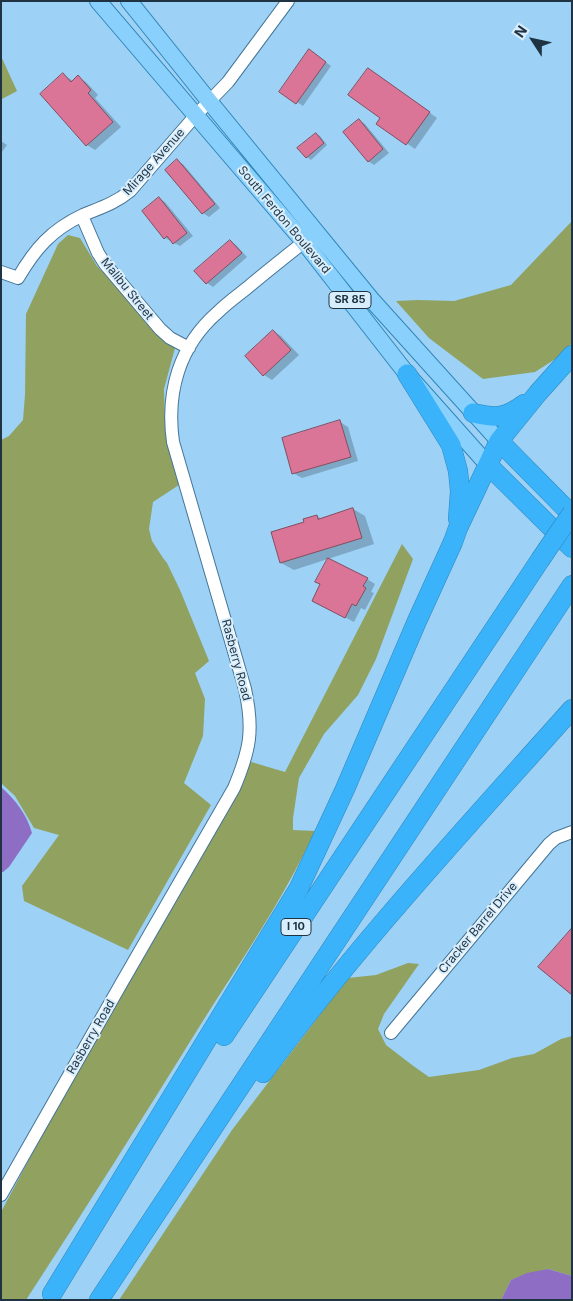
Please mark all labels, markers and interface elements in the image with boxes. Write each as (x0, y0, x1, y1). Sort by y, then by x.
north arrow (508, 15, 558, 65)
text: N (510, 22, 530, 40)
street label: Mirage Avenue (120, 126, 188, 198)
street label: South Ferdon Boulevard (235, 163, 333, 277)
street label: Malibu Street (98, 255, 156, 323)
road number: SR 85 (329, 292, 371, 308)
street label: Rasberry Road (218, 618, 254, 702)
street label: Cracker Barrel Drive (436, 879, 520, 977)
road number: I 10 (281, 919, 311, 936)
street label: Rasberry Road (64, 997, 118, 1077)

